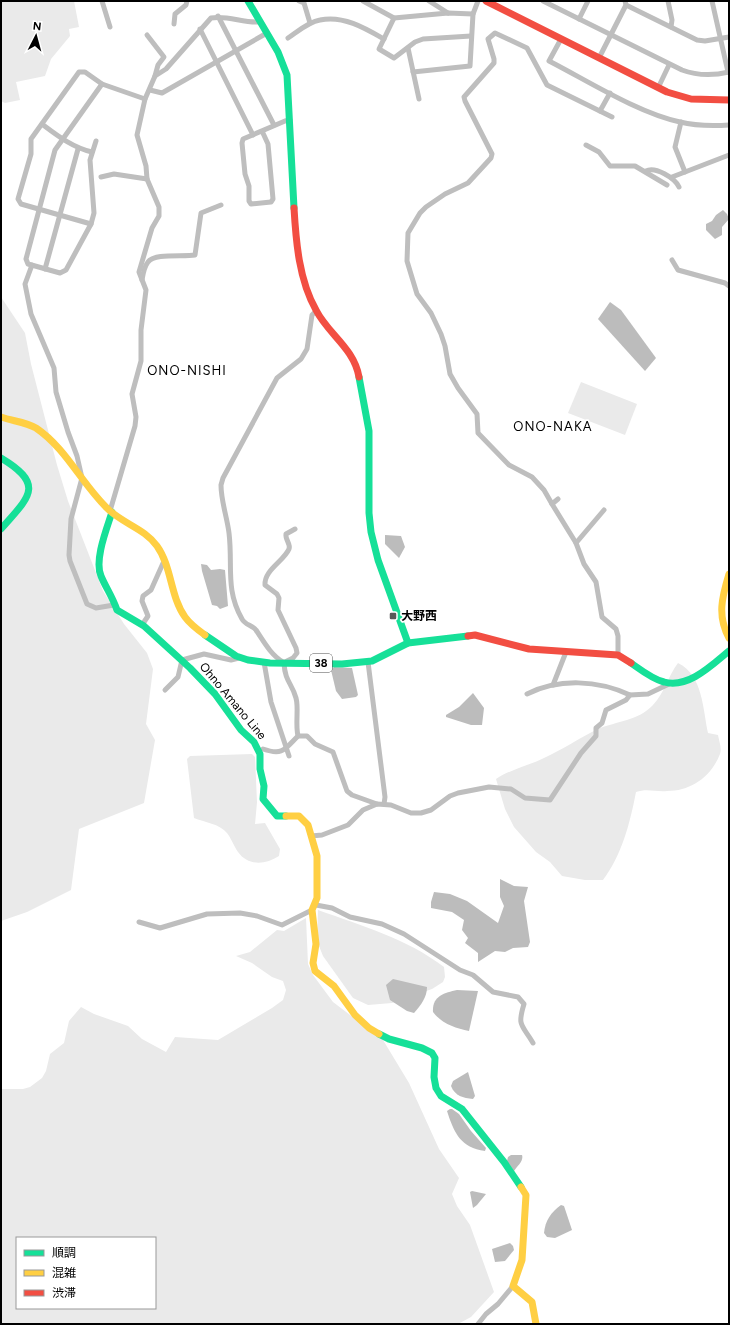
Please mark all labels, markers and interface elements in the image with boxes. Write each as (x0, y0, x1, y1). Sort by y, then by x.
north arrow (16, 16, 56, 56)
text: N (32, 20, 42, 33)
district label: ONO-NISHI (147, 363, 227, 378)
district label: ONO-NAKA (513, 419, 593, 434)
place label: 大野西 (401, 609, 437, 623)
marker: 大野西 (388, 611, 398, 621)
road number: 38 (310, 654, 332, 672)
street label: Ohno Amano Line (197, 660, 269, 743)
legend (16, 1237, 156, 1309)
text: 順調 (52, 1246, 76, 1260)
text: 混雑 (52, 1266, 76, 1280)
text: 渋滞 (52, 1286, 76, 1300)

